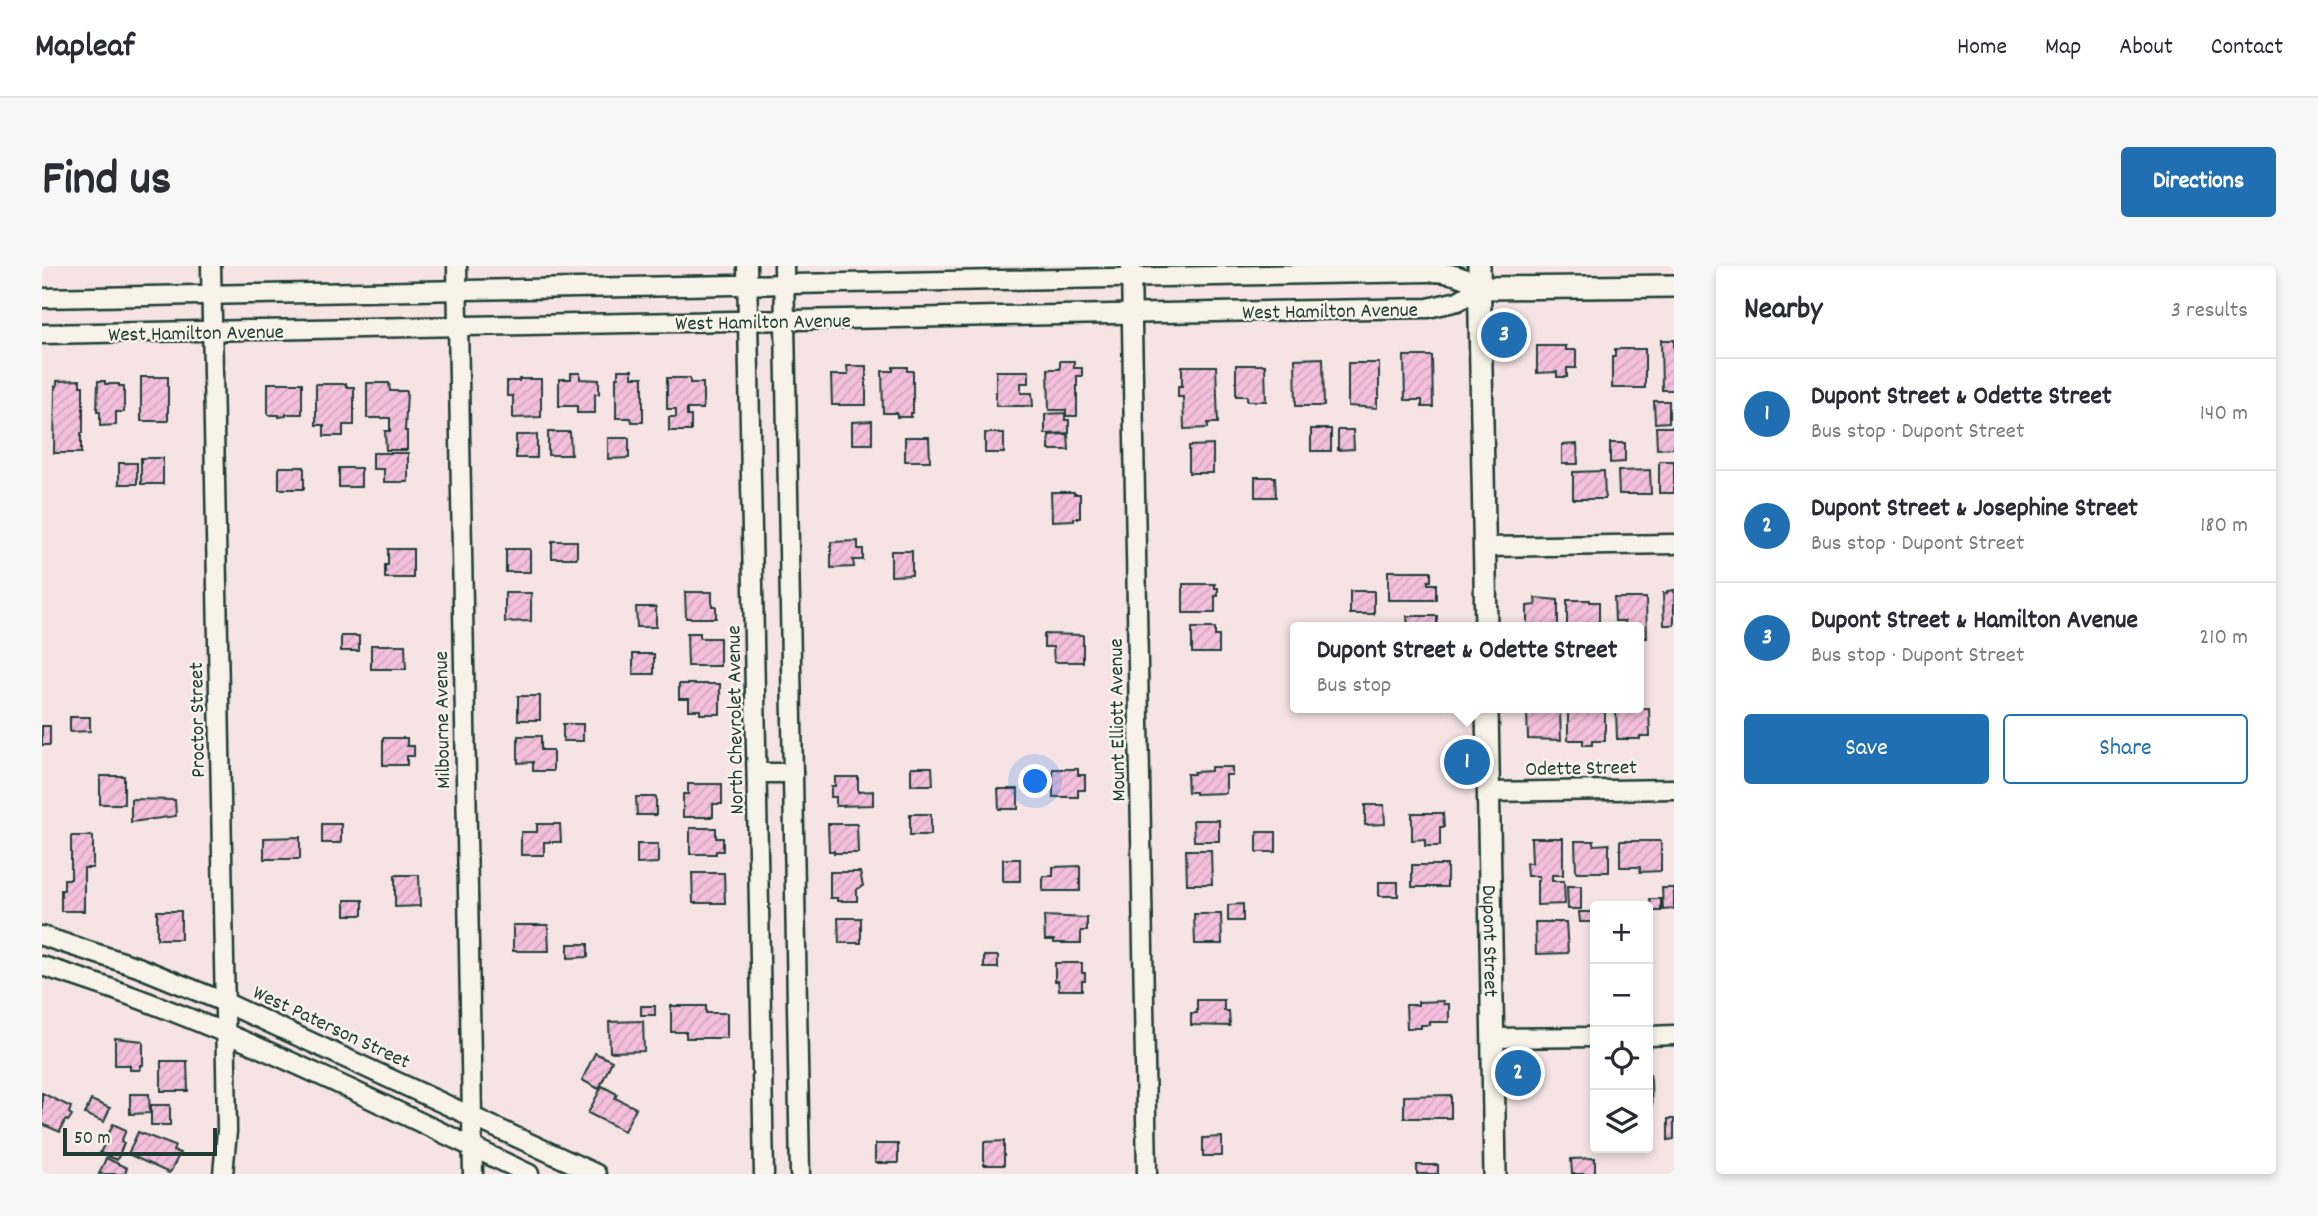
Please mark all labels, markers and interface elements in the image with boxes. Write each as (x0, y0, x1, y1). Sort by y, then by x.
text: Mapleaf (35, 25, 135, 72)
text: Home (1957, 31, 2007, 65)
text: Map (2045, 31, 2081, 65)
text: About (2119, 31, 2173, 65)
text: Contact (2211, 31, 2283, 65)
text: Find us (42, 147, 171, 217)
button: Directions (2121, 147, 2276, 217)
text: Nearby (1744, 290, 1822, 333)
text: 3 results (2171, 295, 2248, 328)
street label: West Hamilton Avenue (1242, 296, 1418, 330)
street label: West Hamilton Avenue (675, 307, 851, 341)
pin: 3 (1481, 309, 1527, 361)
street label: West Hamilton Avenue (108, 318, 284, 352)
text: Dupont Street & Odette Street (1811, 379, 2112, 416)
text: 1 (1764, 398, 1770, 431)
text: 140 m (2200, 398, 2248, 431)
text: Bus stop · Dupont Street (1811, 416, 2024, 449)
text: Dupont Street & Josephine Street (1811, 491, 2138, 528)
text: 2 (1762, 510, 1772, 543)
text: 180 m (2200, 510, 2248, 543)
text: Bus stop · Dupont Street (1811, 528, 2024, 561)
text: Dupont Street & Hamilton Avenue (1811, 603, 2138, 640)
popup (1290, 622, 1644, 713)
text: 3 (1762, 622, 1772, 655)
text: 210 m (2199, 622, 2248, 655)
street label: North Chevrolet Avenue (720, 625, 754, 815)
text: Dupont Street & Odette Street (1317, 633, 1617, 670)
street label: Mount Elliott Avenue (1103, 638, 1135, 802)
text: Bus stop · Dupont Street (1811, 640, 2024, 673)
street label: Milbourne Avenue (428, 651, 460, 789)
street label: Proctor Street (183, 662, 215, 778)
text: Bus stop (1317, 670, 1391, 703)
button: Save (1744, 714, 1989, 784)
button: Share (2003, 714, 2248, 784)
pin: 1 (1444, 736, 1490, 788)
street label: Odette Street (1525, 754, 1637, 786)
your location (1018, 764, 1052, 798)
street label: Dupont Street (1472, 885, 1504, 998)
map controls (1590, 901, 1653, 1153)
button: + (1590, 901, 1653, 964)
button: − (1590, 964, 1653, 1027)
street label: West Paterson Street (247, 979, 415, 1078)
button: locate (1590, 1027, 1653, 1090)
pin: 2 (1495, 1047, 1541, 1099)
button: layers (1590, 1090, 1653, 1153)
scale bar (63, 1125, 217, 1157)
text: 50 m (74, 1126, 111, 1153)

